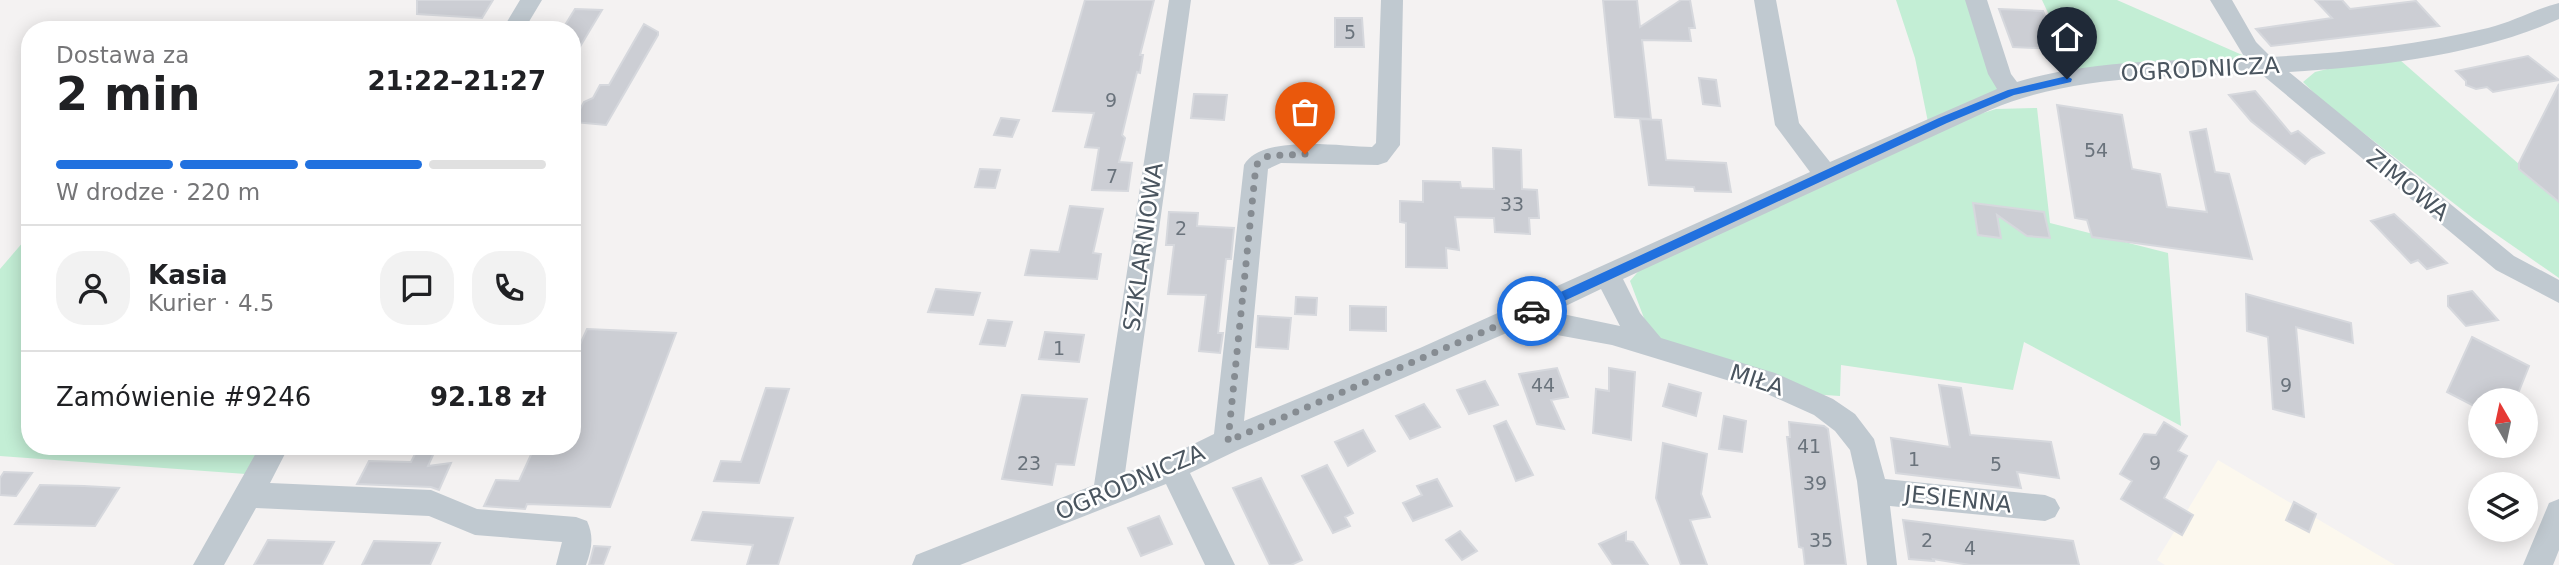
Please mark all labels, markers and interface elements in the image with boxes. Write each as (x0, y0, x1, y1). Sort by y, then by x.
pin (2037, 7, 2097, 79)
icon: home (2048, 18, 2086, 56)
house number: 5 (1344, 21, 1356, 43)
text: Dostawa za (56, 42, 189, 68)
street label: OGRODNICZA (2120, 52, 2280, 86)
text: 21:22–21:27 (367, 66, 546, 96)
text: 2 min (56, 67, 200, 121)
pin (1275, 82, 1335, 154)
house number: 9 (1105, 89, 1117, 111)
icon: bag (1286, 93, 1324, 131)
house number: 54 (2084, 139, 2108, 161)
street label: ZIMOWA (2362, 144, 2454, 226)
street label: SZKLARNIOWA (1118, 161, 1168, 333)
house number: 7 (1106, 165, 1118, 187)
text: W drodze · 220 m (56, 179, 260, 205)
house number: 33 (1500, 193, 1524, 215)
house number: 2 (1175, 217, 1187, 239)
button: person (56, 251, 130, 325)
button: chat (380, 251, 454, 325)
button: phone (472, 251, 546, 325)
text: Kasia (148, 260, 228, 290)
courier (1497, 276, 1567, 346)
text: Kurier · 4.5 (148, 290, 274, 316)
icon: car (1513, 292, 1551, 330)
house number: 1 (1053, 337, 1065, 359)
street label: MIŁA (1727, 359, 1788, 401)
house number: 44 (1531, 374, 1555, 396)
house number: 9 (2280, 374, 2292, 396)
text: Zamówienie #9246 (56, 382, 311, 412)
text: 92.18 zł (430, 382, 546, 412)
north arrow (2468, 388, 2538, 458)
map controls (2468, 388, 2538, 542)
house number: 41 (1797, 435, 1821, 457)
street label: OGRODNICZA (1052, 439, 1209, 525)
house number: 1 (1908, 448, 1920, 470)
house number: 23 (1017, 452, 1041, 474)
house number: 9 (2149, 452, 2161, 474)
house number: 5 (1990, 453, 2002, 475)
house number: 39 (1803, 472, 1827, 494)
button: layers (2468, 472, 2538, 542)
street label: JESIENNA (1901, 480, 2013, 518)
house number: 35 (1809, 529, 1833, 551)
house number: 2 (1921, 529, 1933, 551)
house number: 4 (1964, 537, 1976, 559)

